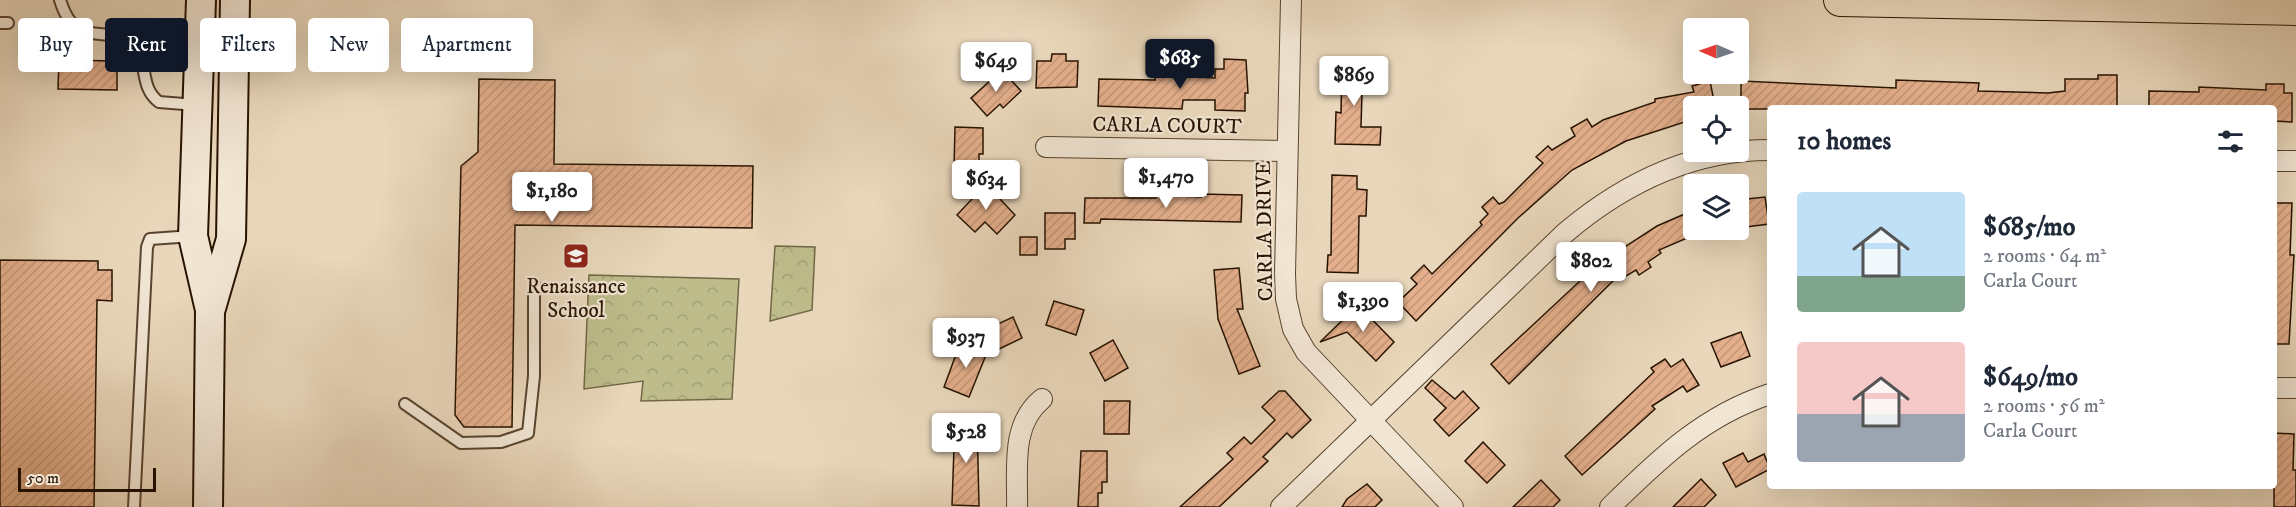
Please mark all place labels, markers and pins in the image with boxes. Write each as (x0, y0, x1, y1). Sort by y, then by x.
pin: $685 (1144, 39, 1216, 90)
pin: $649 (960, 42, 1032, 93)
pin: $869 (1318, 56, 1390, 107)
pin: $1,470 (1117, 158, 1215, 209)
pin: $634 (950, 160, 1022, 211)
pin: $1,180 (503, 172, 601, 223)
school or university icon: Renaissance School (561, 241, 591, 271)
pin: $802 (1555, 242, 1627, 293)
place label: Renaissance School (526, 274, 626, 324)
pin: $1,390 (1314, 282, 1412, 333)
pin: $937 (930, 318, 1002, 369)
pin: $528 (930, 413, 1002, 464)

